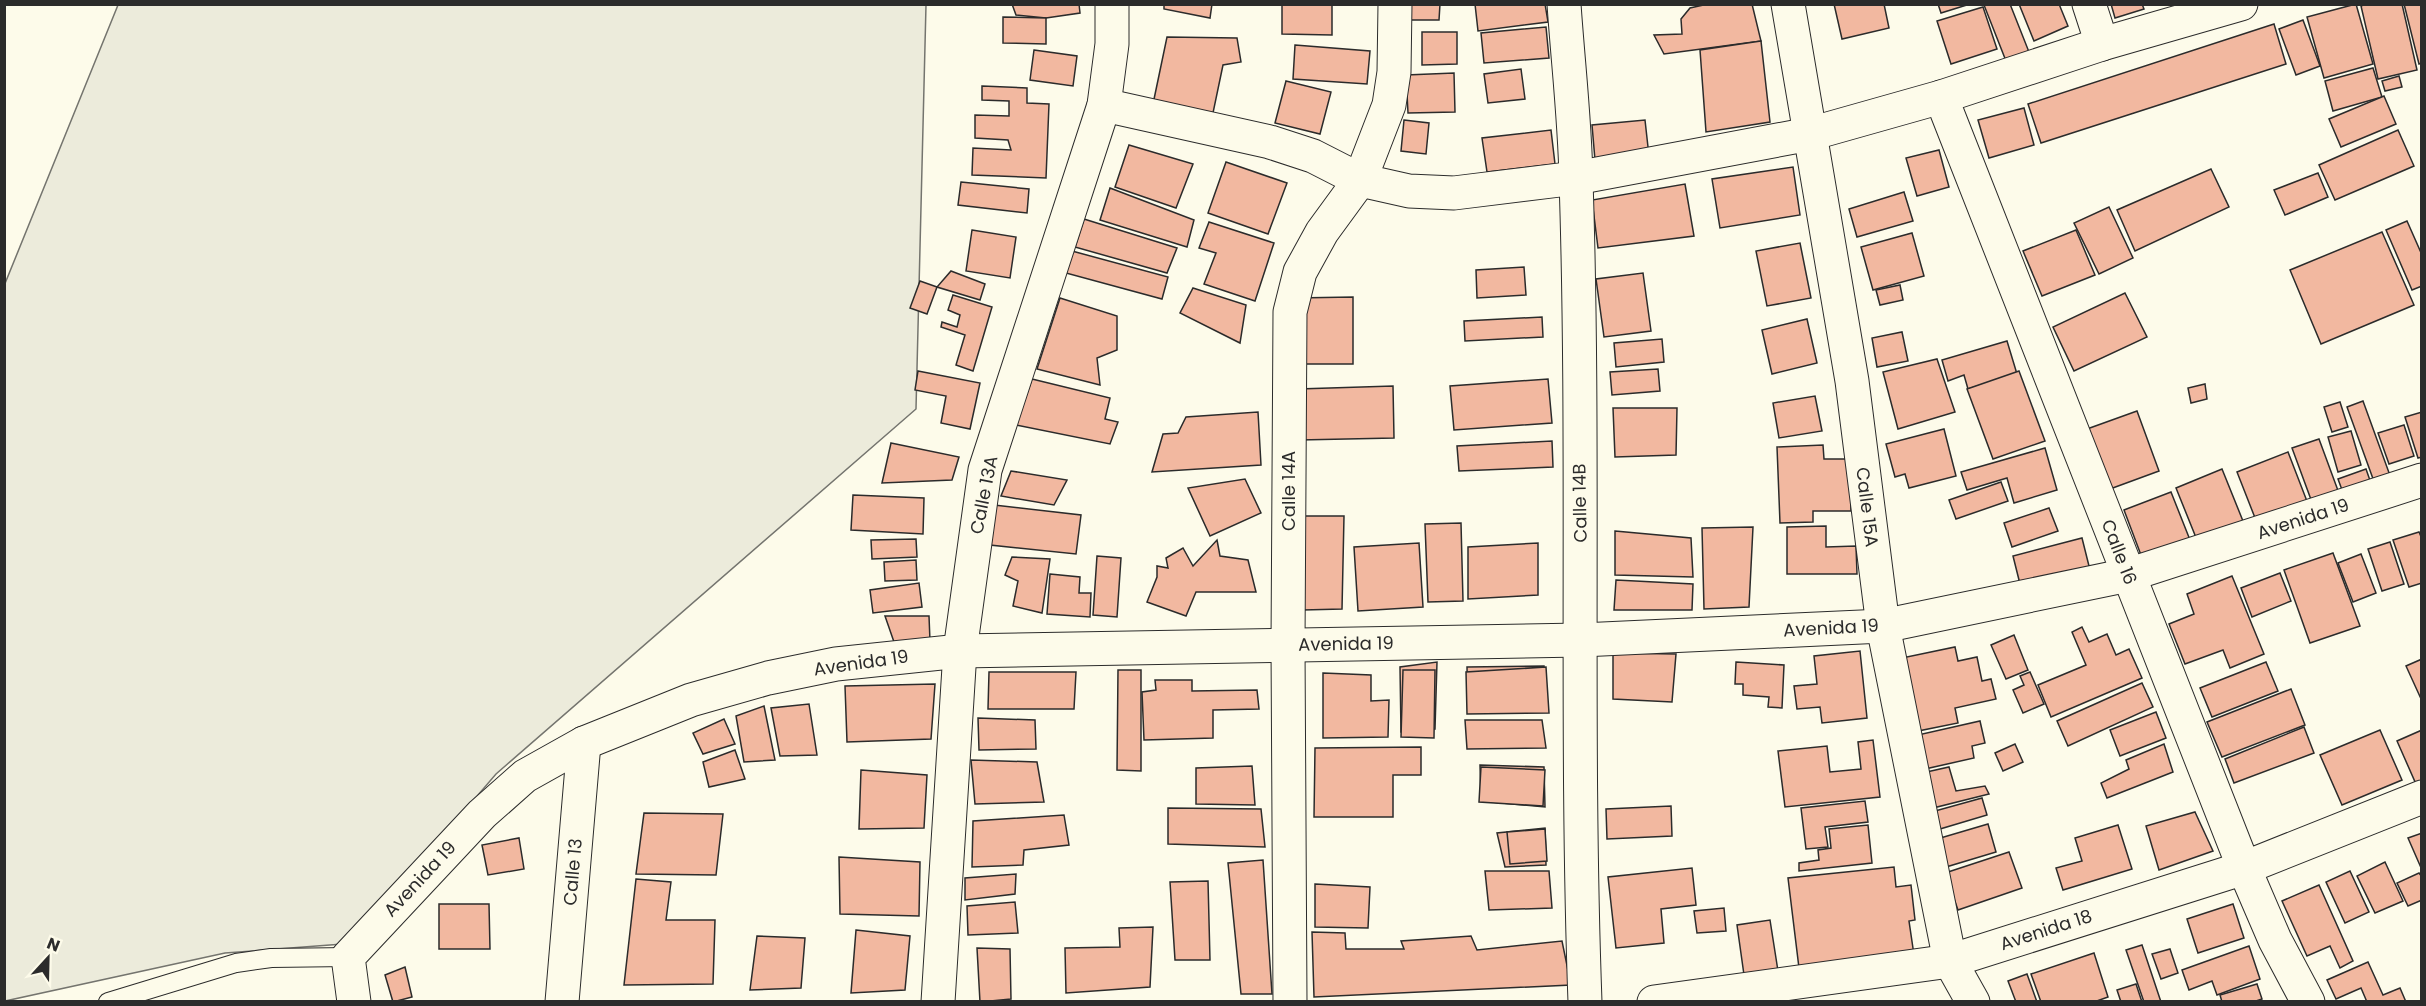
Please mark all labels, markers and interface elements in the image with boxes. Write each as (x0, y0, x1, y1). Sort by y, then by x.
street label: Calle 14A (1276, 451, 1301, 531)
street label: Calle 13A (964, 454, 1003, 536)
street label: Calle 14B (1566, 463, 1593, 543)
street label: Calle 15A (1850, 466, 1885, 548)
street label: Avenida 19 (2254, 492, 2352, 545)
street label: Calle 16 (2096, 516, 2143, 588)
street label: Avenida 19 (1783, 613, 1879, 642)
street label: Avenida 19 (1298, 630, 1394, 657)
street label: Avenida 19 (812, 643, 910, 682)
street label: Avenida 19 (378, 835, 461, 922)
street label: Calle 13 (557, 837, 588, 907)
street label: Avenida 18 (1997, 903, 2095, 956)
north arrow (18, 928, 78, 988)
text: N (44, 932, 63, 957)

